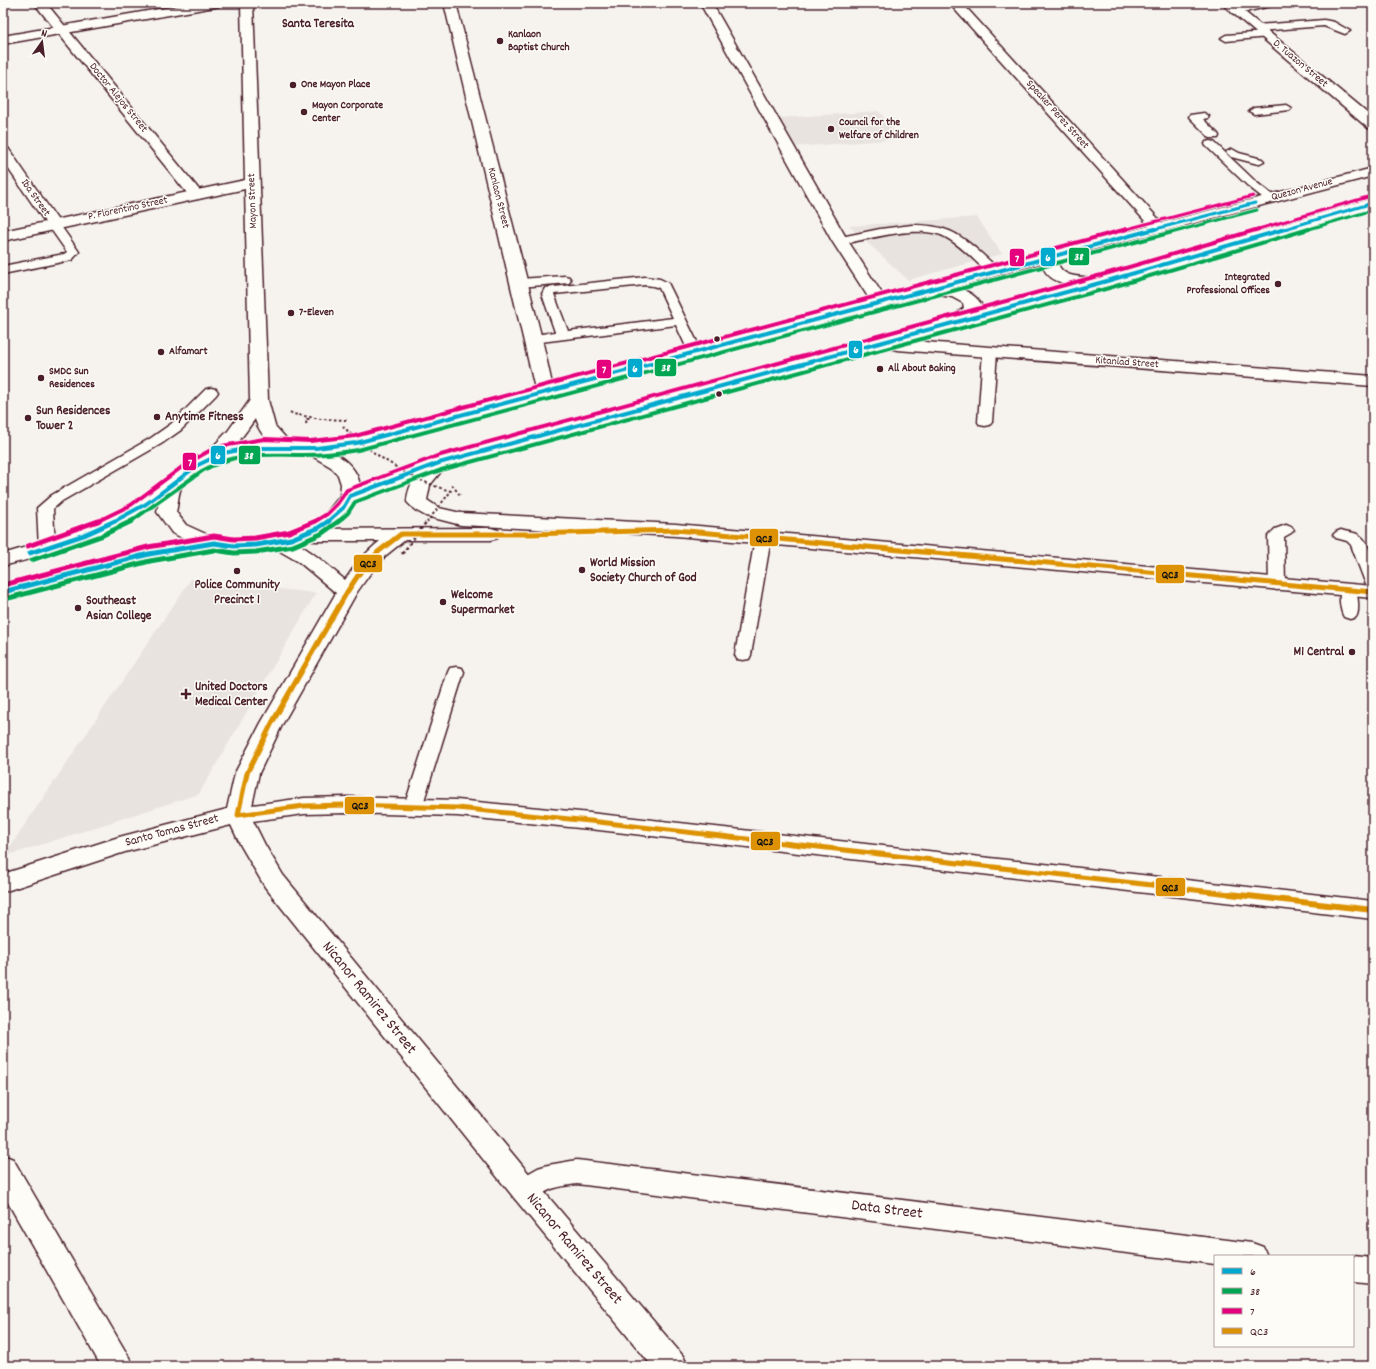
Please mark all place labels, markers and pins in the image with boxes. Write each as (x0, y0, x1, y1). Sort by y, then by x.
place label: Kanlaon Baptist Church (508, 27, 569, 56)
marker: Kanlaon Baptist Church (495, 36, 505, 46)
place label: One Mayon Place (301, 77, 371, 93)
marker: One Mayon Place (288, 80, 298, 90)
place label: Mayon Corporate Center (312, 98, 383, 127)
marker: Mayon Corporate Center (299, 107, 309, 117)
place label: Council for the Welfare of Children (839, 115, 919, 144)
marker: Council for the Welfare of Children (826, 124, 836, 134)
place label: Integrated Professional Offices (1186, 270, 1270, 299)
marker: Integrated Professional Offices (1273, 279, 1283, 289)
place label: 7-Eleven (299, 305, 334, 321)
marker: 7-Eleven (286, 308, 296, 318)
unlabelled marker (712, 334, 722, 344)
place label: Alfamart (169, 344, 208, 360)
marker: Alfamart (156, 347, 166, 357)
place label: All About Baking (888, 361, 956, 377)
place label: SMDC Sun Residences (49, 364, 95, 393)
marker: All About Baking (875, 364, 885, 374)
marker: SMDC Sun Residences (36, 373, 46, 383)
unlabelled marker (714, 389, 724, 399)
place label: Sun Residences Tower 2 (36, 402, 111, 436)
place label: Anytime Fitness (165, 408, 244, 427)
marker: Anytime Fitness (152, 412, 162, 422)
marker: Sun Residences Tower 2 (23, 413, 33, 423)
place label: World Mission Society Church of God (590, 554, 697, 588)
marker: World Mission Society Church of God (577, 565, 587, 575)
marker: Police Community Precinct 1 (232, 566, 242, 576)
place label: Police Community Precinct 1 (194, 576, 280, 610)
place label: Welcome Supermarket (451, 586, 515, 620)
place label: Southeast Asian College (86, 592, 152, 626)
marker: Welcome Supermarket (438, 597, 448, 607)
marker: Southeast Asian College (73, 603, 83, 613)
place label: M1 Central (1294, 643, 1345, 662)
marker: M1 Central (1347, 647, 1357, 657)
place label: United Doctors Medical Center (195, 678, 269, 712)
marker: United Doctors Medical Center (180, 688, 192, 700)

